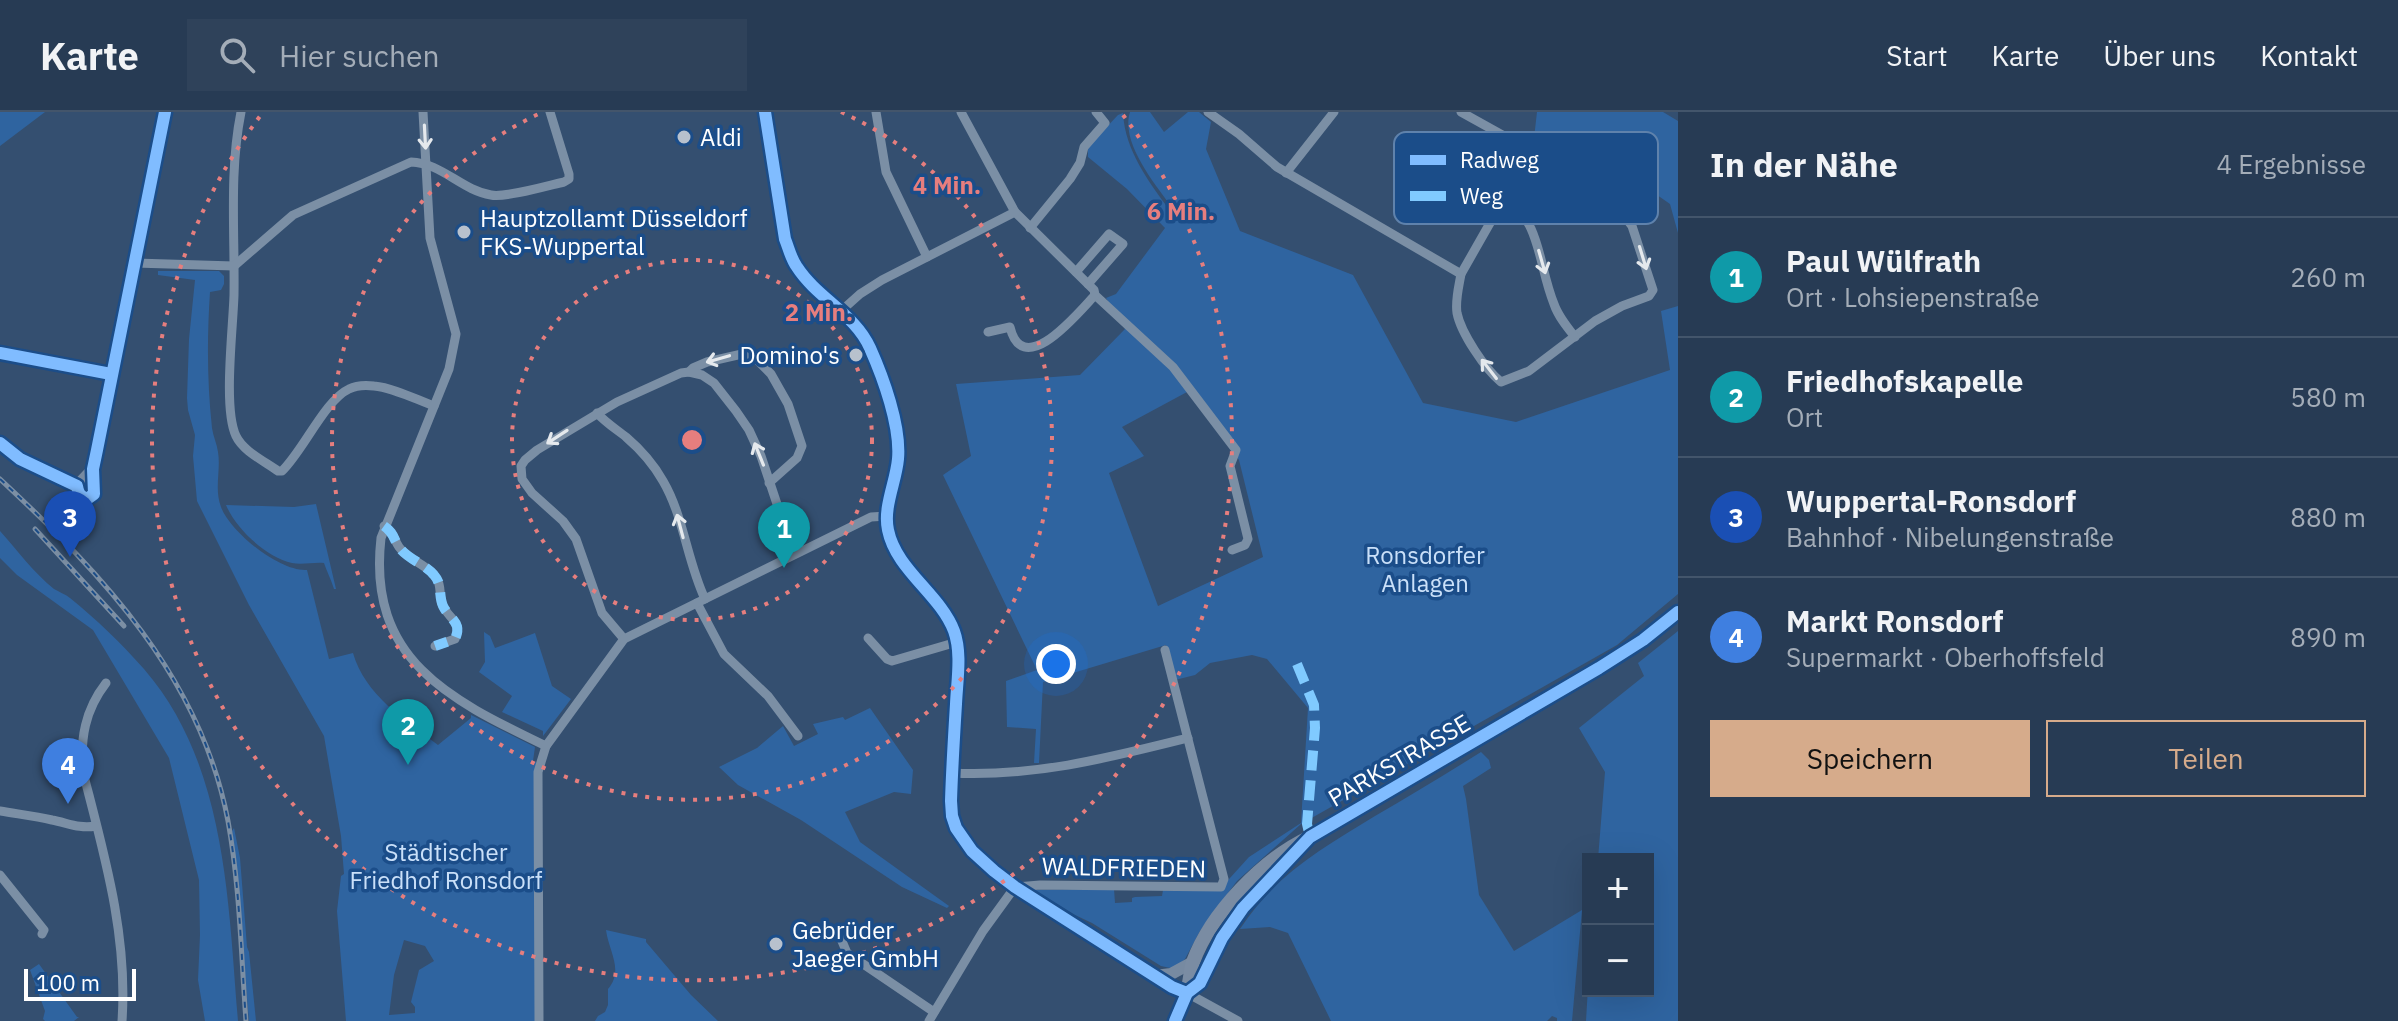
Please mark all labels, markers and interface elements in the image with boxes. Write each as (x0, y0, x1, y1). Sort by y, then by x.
search box (187, 19, 747, 91)
text: Karte (40, 31, 139, 80)
icon: search (215, 33, 259, 77)
text: Hier suchen (279, 36, 440, 75)
text: Start (1886, 37, 1948, 74)
text: Karte (1992, 37, 2059, 74)
text: Über uns (2103, 37, 2216, 74)
text: Kontakt (2260, 37, 2358, 74)
place label: Aldi (700, 121, 742, 153)
one-way arrow (418, 123, 433, 150)
marker: Aldi (675, 128, 693, 146)
legend (1394, 132, 1658, 224)
text: In der Nähe (1710, 142, 1898, 186)
text: Radweg (1460, 145, 1539, 174)
text: 4 Ergebnisse (2217, 147, 2366, 181)
text: 4 Min. (913, 169, 981, 201)
text: Weg (1460, 181, 1503, 210)
text: 6 Min. (1147, 195, 1215, 227)
place label: Hauptzollamt Düsseldorf FKS-Wuppertal (480, 202, 748, 262)
marker: Hauptzollamt Düsseldorf FKS-Wuppertal (455, 223, 473, 241)
text: Paul Wülfrath (1786, 241, 1981, 280)
one-way arrow (1636, 244, 1651, 270)
one-way arrow (1535, 249, 1550, 275)
text: 1 (1728, 260, 1744, 294)
text: 260 m (2290, 260, 2366, 294)
text: Ort · Lohsiepenstraße (1786, 280, 2039, 314)
text: 2 Min. (785, 296, 853, 328)
place label: Domino's (739, 339, 840, 371)
marker: Domino's (847, 346, 865, 364)
one-way arrow (706, 353, 731, 367)
one-way arrow (1481, 359, 1498, 380)
text: Friedhofskapelle (1786, 361, 2023, 400)
text: 2 (1728, 380, 1744, 414)
text: 580 m (2290, 380, 2366, 414)
text: Ort (1786, 400, 1823, 434)
centre of rings (678, 426, 706, 454)
one-way arrow (547, 429, 569, 446)
one-way arrow (751, 442, 765, 467)
text: Wuppertal-Ronsdorf (1786, 481, 2076, 520)
pin: 3 (44, 491, 96, 557)
text: 3 (1728, 500, 1744, 534)
text: 880 m (2290, 500, 2366, 534)
pin: 1 (758, 502, 810, 568)
one-way arrow (672, 513, 687, 539)
text: Bahnhof · Nibelungenstraße (1786, 520, 2114, 554)
park label: Ronsdorfer Anlagen (1365, 539, 1485, 599)
text: Markt Ronsdorf (1786, 601, 2003, 640)
text: 4 (1728, 620, 1744, 654)
text: 890 m (2290, 620, 2366, 654)
text: Supermarkt · Oberhoffsfeld (1786, 640, 2105, 674)
your location (1036, 644, 1076, 684)
pin: 2 (382, 699, 434, 765)
street label: PARKSTRASSE (1322, 706, 1476, 814)
button: Speichern (1710, 720, 2030, 797)
button: Teilen (2046, 720, 2366, 797)
pin: 4 (42, 738, 94, 804)
park label: Städtischer Friedhof Ronsdorf (349, 836, 543, 896)
street label: WALDFRIEDEN (1042, 850, 1206, 884)
map controls (1582, 853, 1654, 997)
button: + (1582, 853, 1654, 925)
place label: Gebrüder Jaeger GmbH (792, 914, 939, 974)
button: − (1582, 925, 1654, 997)
marker: Gebrüder Jaeger GmbH (767, 935, 785, 953)
scale bar (24, 965, 136, 1001)
text: 100 m (36, 968, 100, 997)

